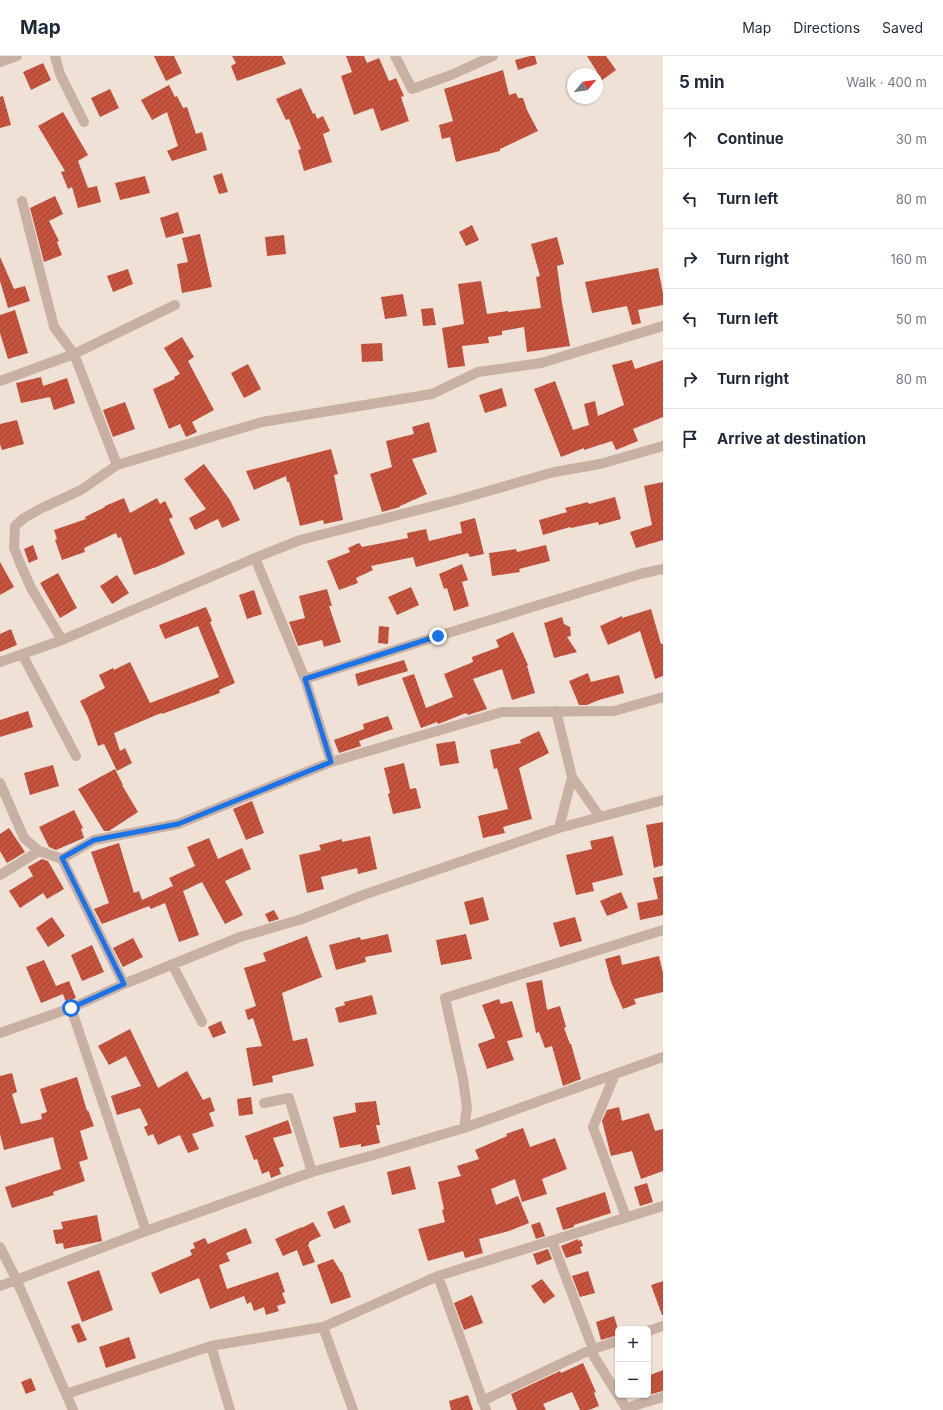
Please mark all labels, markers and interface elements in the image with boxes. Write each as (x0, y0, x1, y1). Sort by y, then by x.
text: Map (20, 16, 61, 39)
text: Map (742, 19, 771, 36)
text: Directions (793, 19, 860, 36)
text: Saved (882, 19, 923, 36)
north arrow (567, 68, 603, 104)
text: 5 min (679, 72, 725, 92)
text: Walk · 400 m (846, 74, 927, 90)
icon: ahead (679, 128, 701, 150)
text: Continue (717, 129, 784, 148)
text: 30 m (896, 131, 927, 147)
icon: left (679, 188, 701, 210)
text: Turn left (717, 189, 778, 208)
text: 80 m (896, 191, 927, 207)
icon: right (679, 248, 701, 270)
text: Turn right (717, 249, 789, 268)
text: 160 m (890, 251, 927, 267)
icon: left (679, 308, 701, 330)
text: Turn left (717, 309, 778, 328)
text: 50 m (896, 311, 927, 327)
icon: right (679, 368, 701, 390)
text: Turn right (717, 369, 789, 388)
text: 80 m (896, 371, 927, 387)
icon: arrive (679, 428, 701, 450)
text: Arrive at destination (717, 429, 866, 448)
route end (429, 627, 447, 645)
route start (62, 999, 80, 1017)
map controls (615, 1326, 651, 1398)
button: + (615, 1326, 651, 1362)
button: − (615, 1362, 651, 1398)

